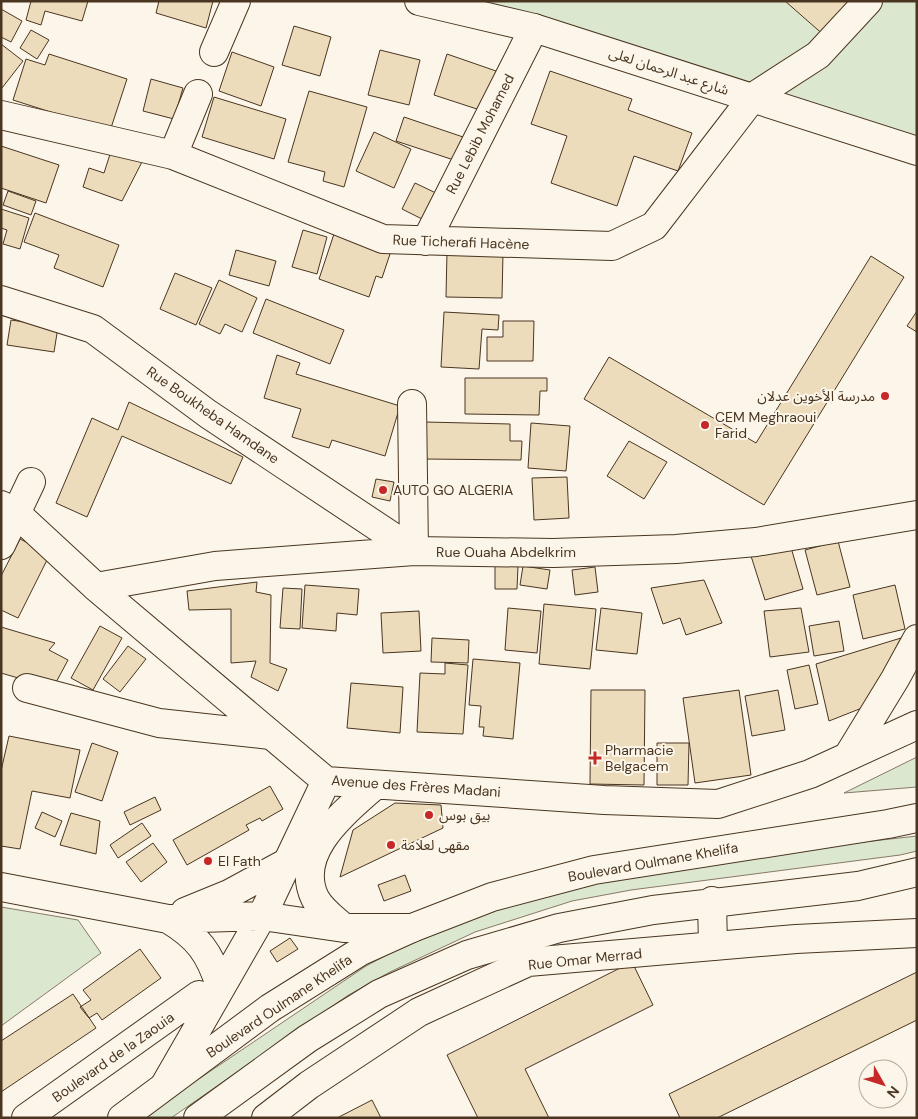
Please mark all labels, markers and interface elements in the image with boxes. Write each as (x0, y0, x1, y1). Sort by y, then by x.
street label: شارع عبد الرحمان لعلى (606, 43, 731, 101)
street label: Rue Lebib Mohamed (442, 71, 518, 197)
street label: Rue Ticherafi Hacène (392, 231, 530, 253)
street label: Rue Boukheba Hamdane (143, 362, 283, 468)
place label: مدرسة الأخوين عدلان (757, 387, 875, 405)
marker: مدرسة الأخوين عدلان (879, 390, 891, 402)
place label: CEM Meghraoui Farid (715, 408, 816, 442)
marker: CEM Meghraoui Farid (699, 419, 711, 431)
place label: AUTO GO ALGERIA (393, 481, 513, 499)
marker: AUTO GO ALGERIA (377, 484, 389, 496)
street label: Rue Ouaha Abdelkrim (436, 543, 576, 561)
place label: Pharmacie Belgacem (605, 741, 673, 775)
marker: Pharmacie Belgacem (589, 752, 601, 764)
street label: Avenue des Frères Madani (331, 771, 501, 801)
place label: بيق بوس (439, 806, 491, 825)
marker: بيق بوس (423, 809, 435, 821)
place label: مقهى لعلامة (401, 836, 470, 854)
street label: Boulevard Oulmane Khelifa (567, 838, 739, 886)
marker: مقهى لعلامة (385, 839, 397, 851)
place label: El Fath (218, 852, 261, 870)
marker: El Fath (202, 855, 214, 867)
street label: Rue Omar Merrad (527, 944, 643, 974)
street label: Boulevard Oulmane Khelifa (203, 950, 355, 1062)
street label: Boulevard de la Zaouia (48, 1008, 178, 1106)
north arrow (858, 1059, 908, 1109)
text: N (883, 1083, 903, 1102)

